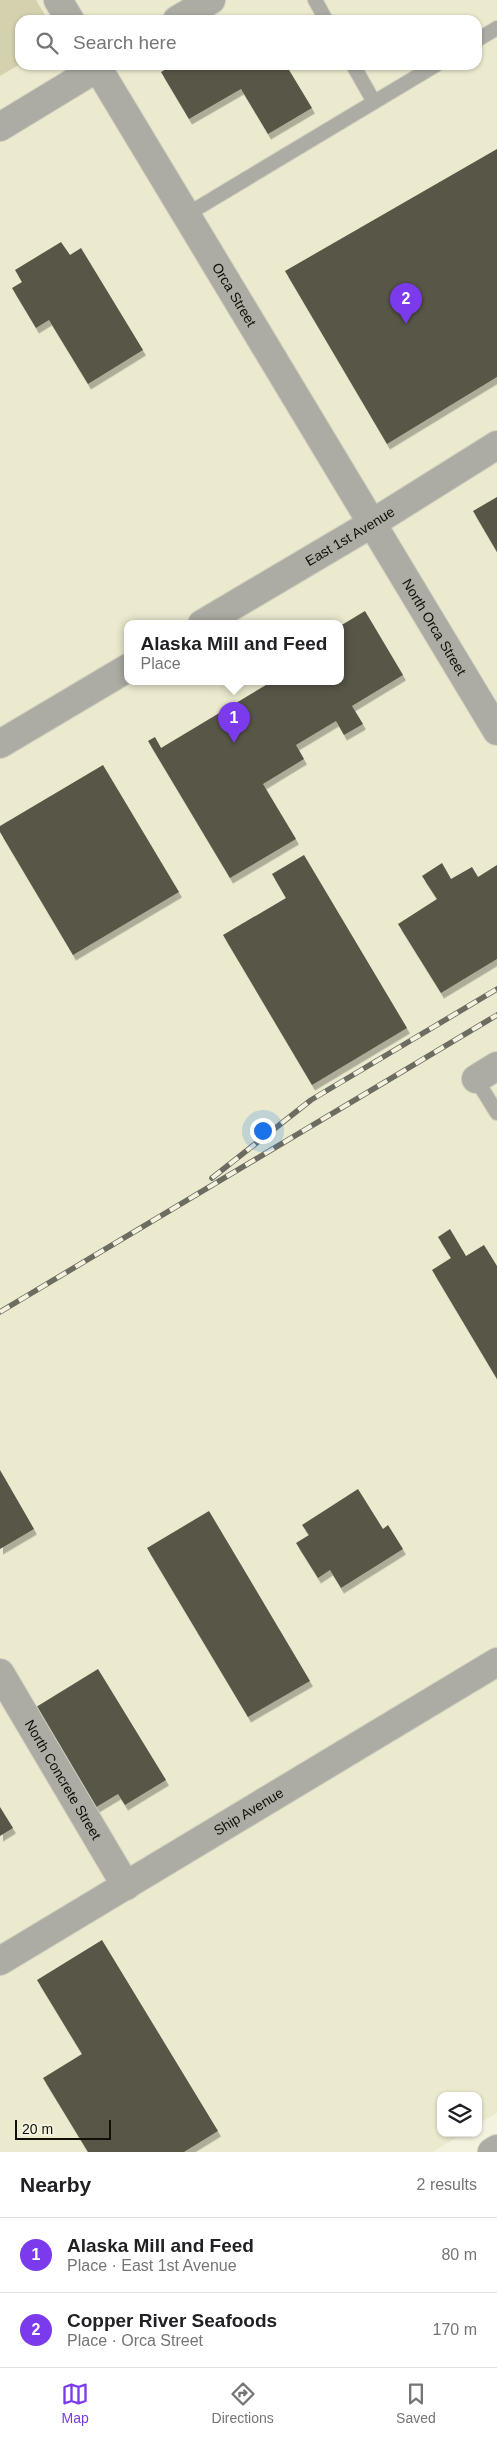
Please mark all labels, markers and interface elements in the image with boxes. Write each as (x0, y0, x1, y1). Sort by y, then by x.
search box (15, 15, 482, 70)
icon: search (33, 29, 61, 57)
text: Search here (73, 32, 177, 53)
street label: Orca Street (209, 260, 260, 330)
pin: 2 (390, 283, 422, 324)
street label: East 1st Avenue (302, 503, 398, 569)
street label: North Orca Street (399, 576, 470, 678)
popup (124, 620, 344, 685)
text: Alaska Mill and Feed (141, 633, 327, 654)
text: Place (141, 655, 181, 672)
pin: 1 (218, 702, 250, 743)
your location (250, 1118, 276, 1144)
street label: North Concrete Street (22, 1717, 105, 1843)
street label: Ship Avenue (211, 1784, 286, 1839)
map controls (437, 2092, 482, 2137)
button: layers (437, 2092, 482, 2137)
scale bar (15, 2117, 111, 2140)
text: 20 m (22, 2121, 53, 2137)
text: Nearby (20, 2173, 91, 2196)
text: 2 results (417, 2176, 477, 2193)
text: Alaska Mill and Feed (67, 2235, 254, 2256)
text: 1 (32, 2246, 40, 2263)
text: 80 m (441, 2246, 477, 2263)
text: Place · East 1st Avenue (67, 2257, 237, 2274)
text: Copper River Seafoods (67, 2310, 277, 2331)
text: 2 (32, 2321, 40, 2338)
text: 170 m (433, 2321, 477, 2338)
text: Place · Orca Street (67, 2332, 203, 2349)
tab: Map (61, 2380, 89, 2426)
tab: Directions (212, 2380, 274, 2426)
tab: Saved (396, 2380, 436, 2426)

